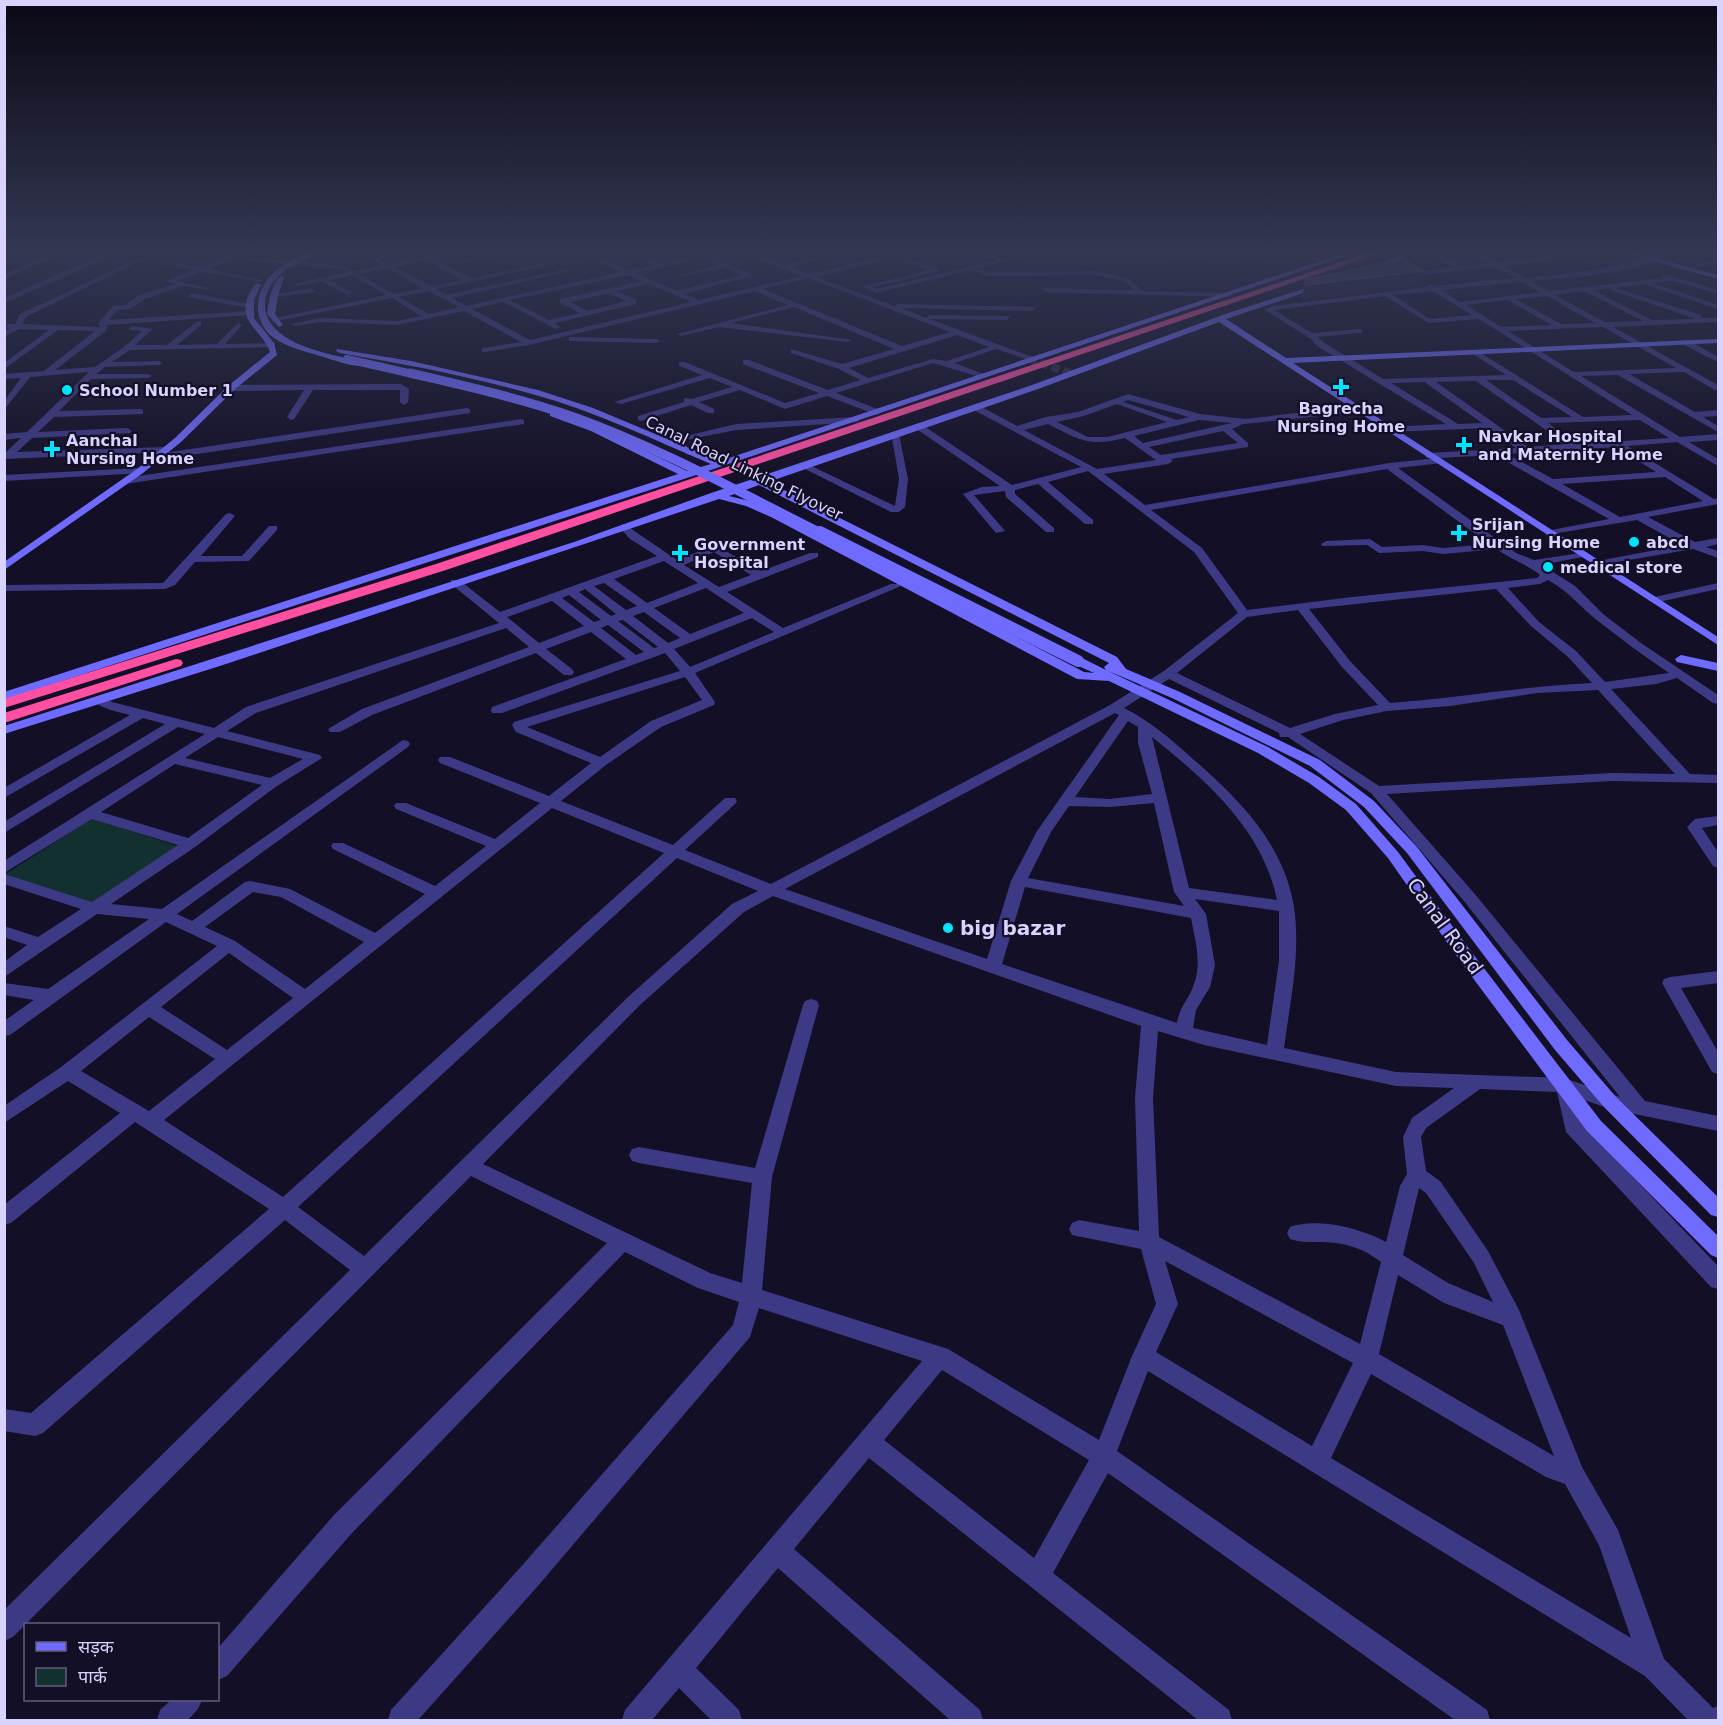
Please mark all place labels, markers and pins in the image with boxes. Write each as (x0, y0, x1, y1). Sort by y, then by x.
marker: Bagrecha Nursing Home (1332, 378, 1350, 396)
place label: School Number 1 (79, 381, 233, 400)
marker: School Number 1 (60, 383, 74, 397)
place label: Bagrecha Nursing Home (1277, 399, 1405, 436)
place label: Navkar Hospital and Maternity Home (1478, 427, 1663, 464)
place label: Aanchal Nursing Home (66, 431, 194, 468)
marker: Navkar Hospital and Maternity Home (1455, 436, 1473, 454)
marker: Aanchal Nursing Home (43, 440, 61, 458)
place label: Srijan Nursing Home (1472, 515, 1600, 552)
marker: Srijan Nursing Home (1450, 524, 1468, 542)
place label: abcd (1646, 533, 1689, 552)
place label: Government Hospital (694, 535, 806, 572)
marker: abcd (1627, 535, 1641, 549)
marker: Government Hospital (671, 544, 689, 562)
place label: medical store (1560, 558, 1683, 577)
marker: medical store (1541, 560, 1555, 574)
place label: big bazar (960, 916, 1065, 940)
marker: big bazar (941, 921, 955, 935)

